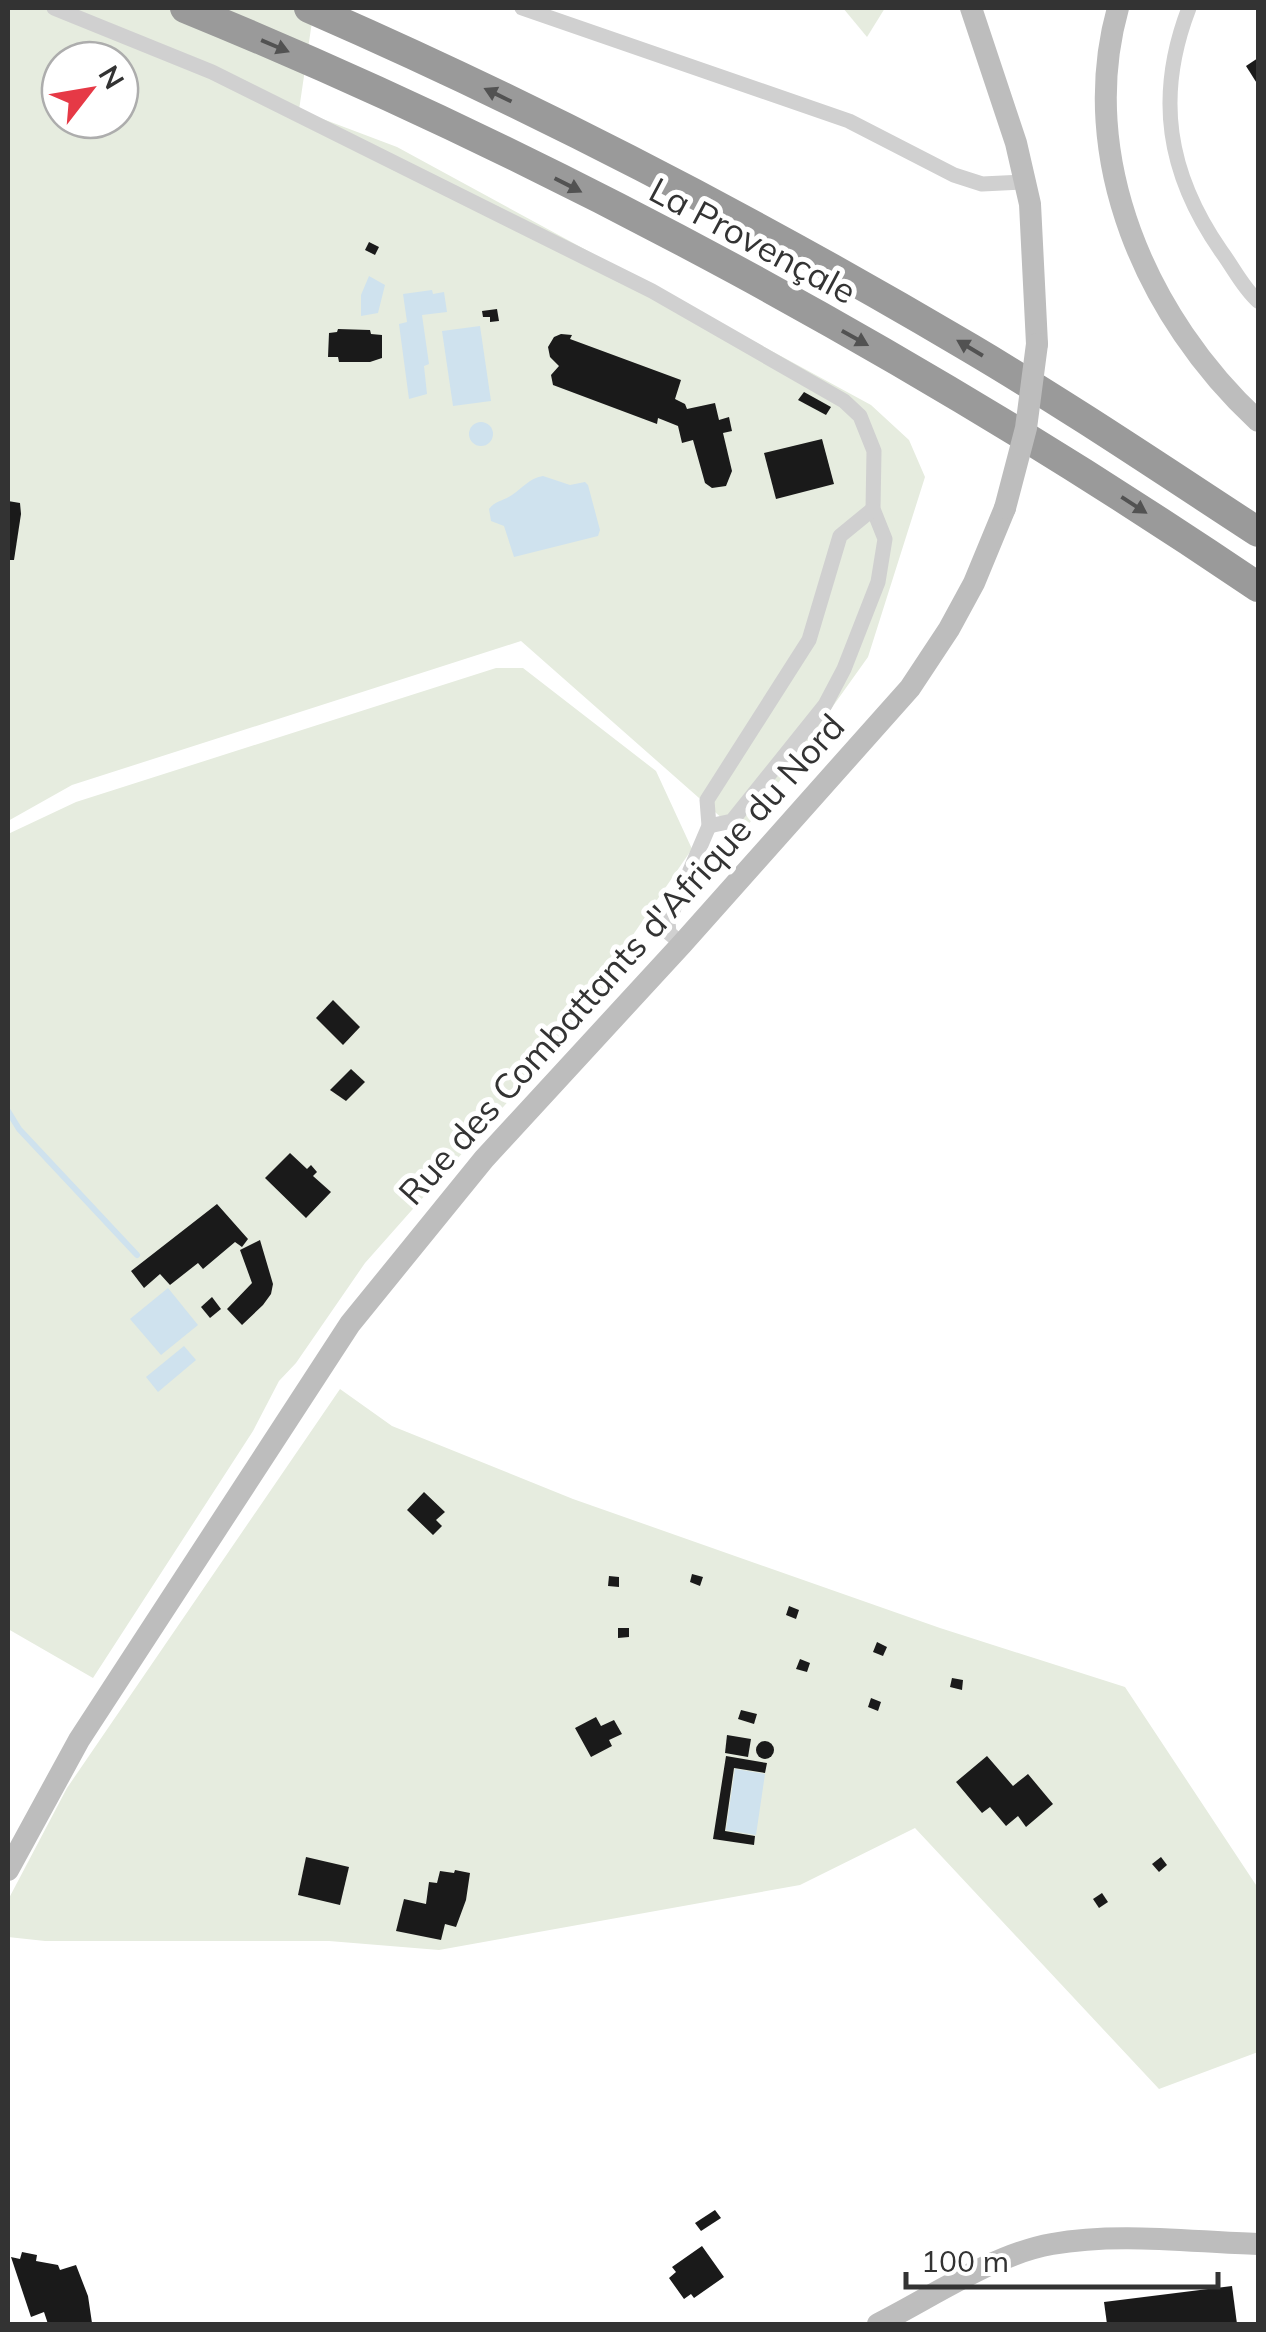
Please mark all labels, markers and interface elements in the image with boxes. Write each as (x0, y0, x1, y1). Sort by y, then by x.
one-way arrow (260, 38, 290, 54)
north arrow (40, 40, 140, 140)
text: N (91, 59, 132, 95)
one-way arrow (484, 86, 513, 103)
street label: La Provençale (642, 167, 864, 313)
one-way arrow (554, 176, 583, 193)
one-way arrow (841, 328, 869, 346)
one-way arrow (956, 340, 984, 357)
one-way arrow (1120, 496, 1147, 514)
street label: Rue des Combattants d'Afrique du Nord (389, 705, 853, 1213)
scale bar (906, 2227, 1218, 2289)
text: 100 m (921, 2242, 1009, 2280)

